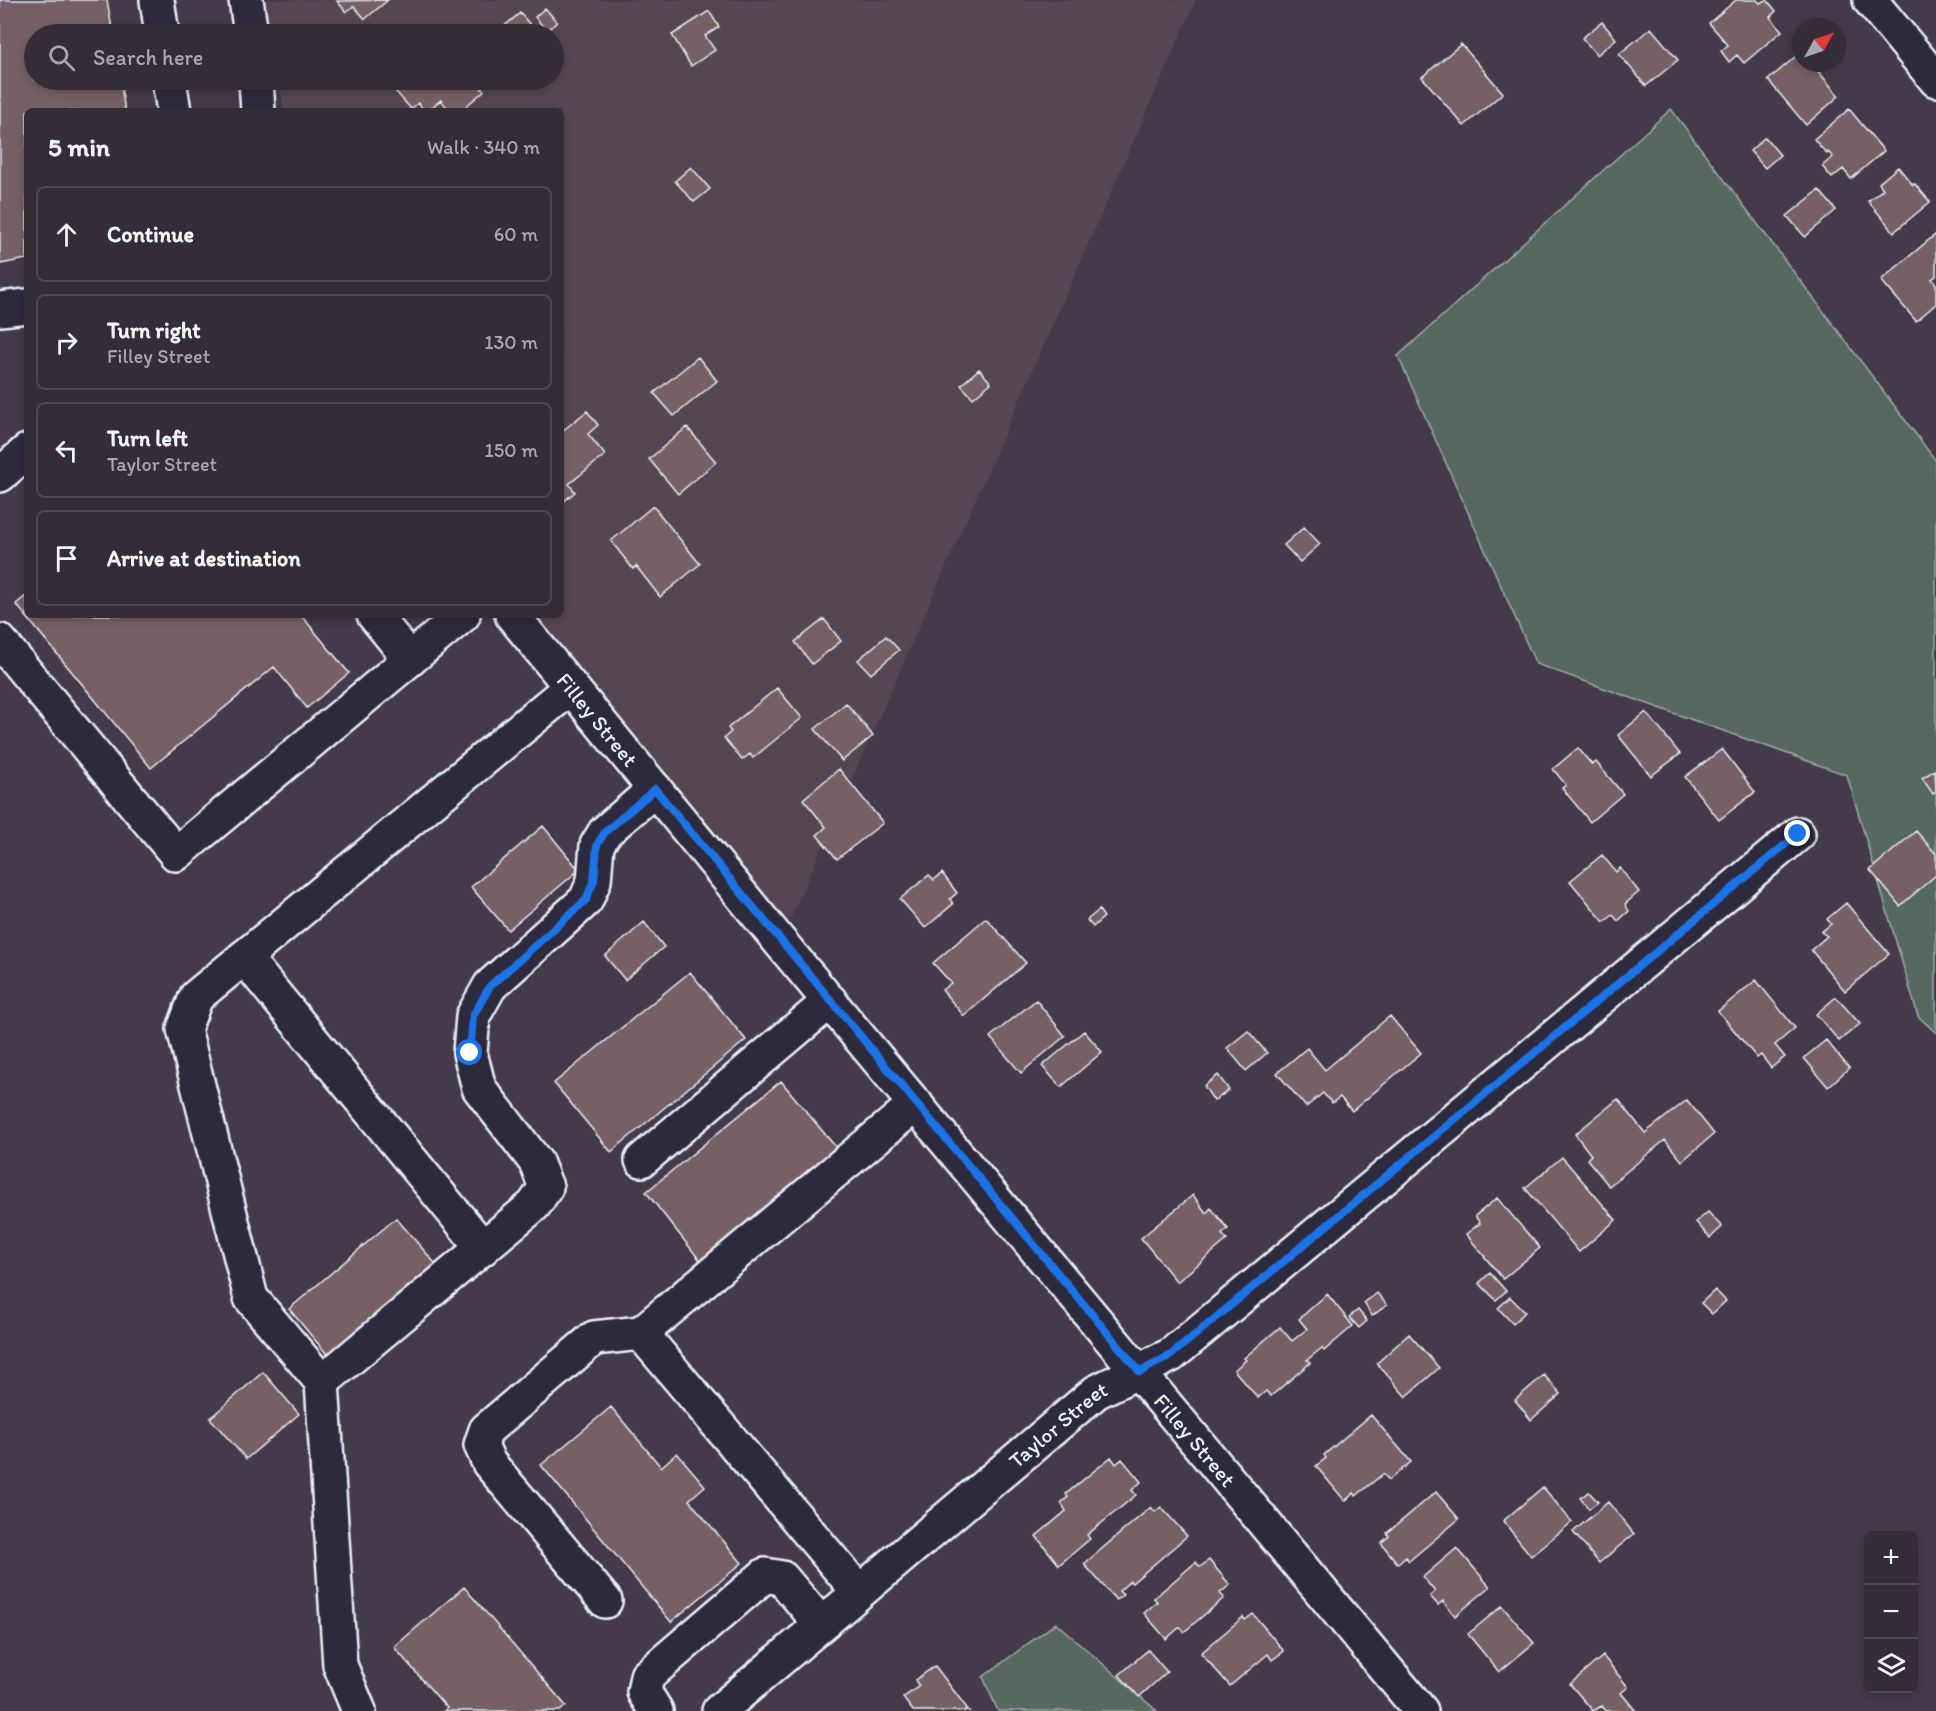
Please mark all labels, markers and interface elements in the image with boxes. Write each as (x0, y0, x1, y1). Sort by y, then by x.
north arrow (1792, 18, 1846, 72)
search box (24, 24, 564, 90)
icon: search (45, 41, 78, 74)
text: Search here (93, 44, 203, 71)
text: 5 min (48, 131, 110, 163)
text: Walk · 340 m (427, 135, 540, 159)
icon: ahead (50, 218, 83, 251)
text: Continue (107, 221, 194, 248)
text: 60 m (494, 222, 538, 246)
text: Turn right (107, 317, 201, 344)
icon: right (50, 326, 83, 359)
text: 130 m (484, 330, 538, 354)
text: Filley Street (107, 344, 210, 368)
text: Turn left (107, 425, 188, 452)
icon: left (50, 434, 83, 467)
text: 150 m (485, 438, 538, 462)
text: Taylor Street (107, 452, 217, 476)
icon: arrive (50, 542, 83, 575)
text: Arrive at destination (107, 545, 301, 572)
street label: Filley Street (551, 667, 644, 772)
route end (1784, 820, 1810, 846)
route start (456, 1039, 482, 1065)
street label: Taylor Street (1003, 1375, 1112, 1474)
street label: Filley Street (1148, 1388, 1242, 1492)
map controls (1864, 1531, 1918, 1693)
button: + (1864, 1531, 1918, 1585)
button: − (1864, 1585, 1918, 1639)
button: layers (1864, 1639, 1918, 1693)

